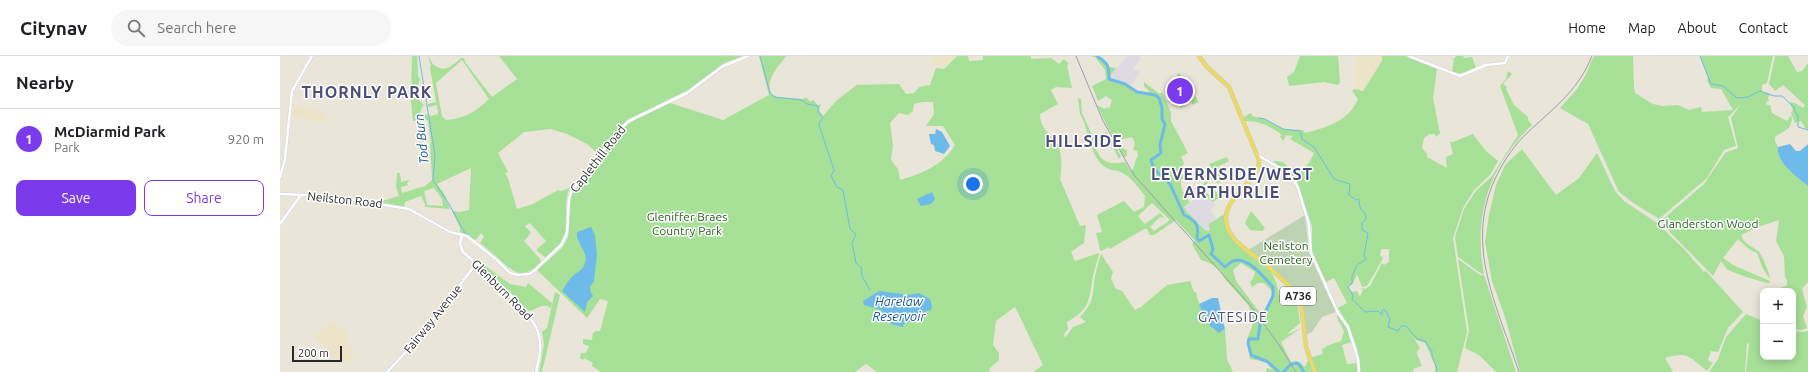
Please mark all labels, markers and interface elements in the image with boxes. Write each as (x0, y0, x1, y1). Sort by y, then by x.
search box (111, 10, 391, 46)
text: Citynav (20, 17, 87, 39)
icon: search (125, 17, 147, 39)
text: Search here (157, 19, 237, 36)
text: Home (1568, 20, 1606, 36)
text: Map (1628, 20, 1656, 36)
text: About (1678, 20, 1717, 36)
text: Contact (1739, 20, 1788, 36)
text: Nearby (16, 73, 74, 92)
pin: 1 (1167, 76, 1193, 106)
district label: THORNLY PARK (302, 83, 433, 101)
water label: Tod Burn (411, 113, 431, 165)
text: McDiarmid Park (54, 123, 166, 140)
street label: Caplethill Road (567, 123, 628, 195)
text: 1 (25, 132, 33, 146)
text: 920 m (228, 132, 264, 146)
district label: HILLSIDE (1045, 132, 1123, 150)
text: Park (54, 140, 80, 154)
district label: LEVERNSIDE/WEST ARTHURLIE (1151, 165, 1313, 201)
your location (963, 174, 983, 194)
button: Save (16, 180, 136, 216)
button: Share (144, 180, 264, 216)
street label: Neilston Road (307, 189, 383, 210)
park label: Gleniffer Braes Country Park (647, 210, 727, 237)
park label: Glanderston Wood (1658, 217, 1758, 230)
park label: Neilston Cemetery (1260, 239, 1313, 266)
street label: Glenburn Road (469, 257, 535, 323)
street label: Fairway Avenue (401, 282, 464, 355)
road number: A736 (1280, 287, 1316, 305)
map controls (1760, 288, 1796, 360)
button: + (1760, 288, 1796, 324)
water label: Harelaw Reservoir (873, 294, 926, 323)
district label: GATESIDE (1198, 309, 1268, 325)
button: − (1760, 324, 1796, 360)
scale bar (292, 344, 342, 363)
text: 200 m (298, 347, 329, 359)

